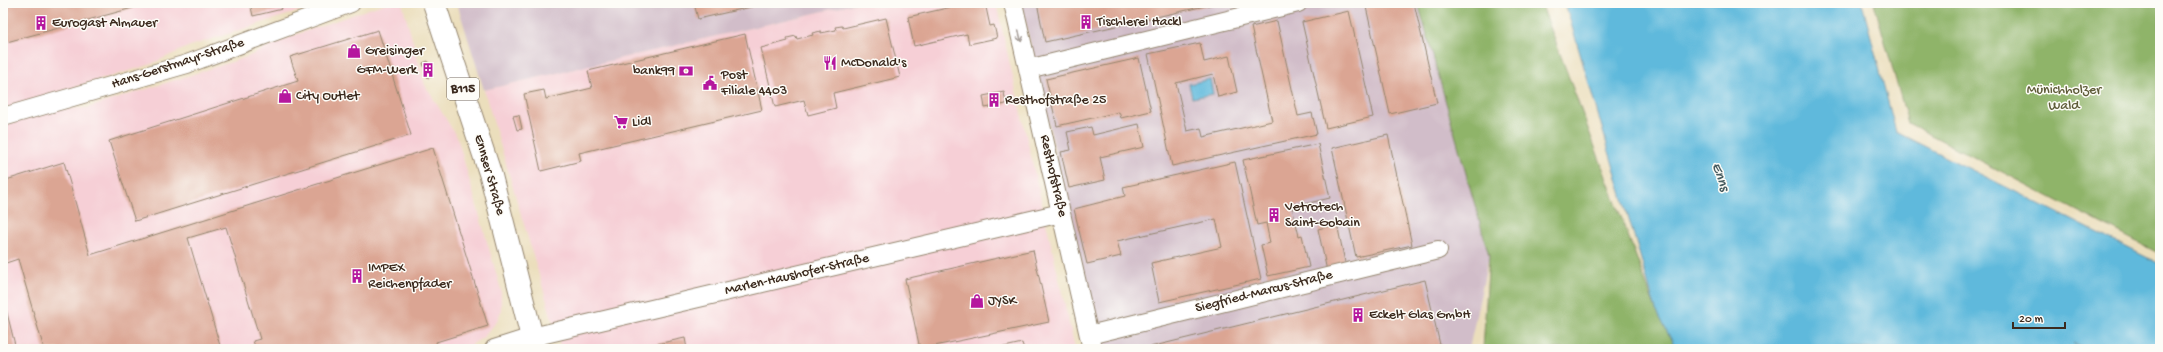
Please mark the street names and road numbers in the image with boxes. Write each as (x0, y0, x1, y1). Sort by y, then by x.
street label: Hans-Gerstmayr-Straße (110, 34, 247, 93)
road number: B115 (447, 78, 479, 100)
street label: Ennser Straße (469, 133, 509, 218)
street label: Resthofstraße (1035, 133, 1071, 220)
street label: Marlen-Haushofer-Straße (723, 250, 872, 300)
street label: Siegfried-Marcus-Straße (1194, 267, 1335, 317)

